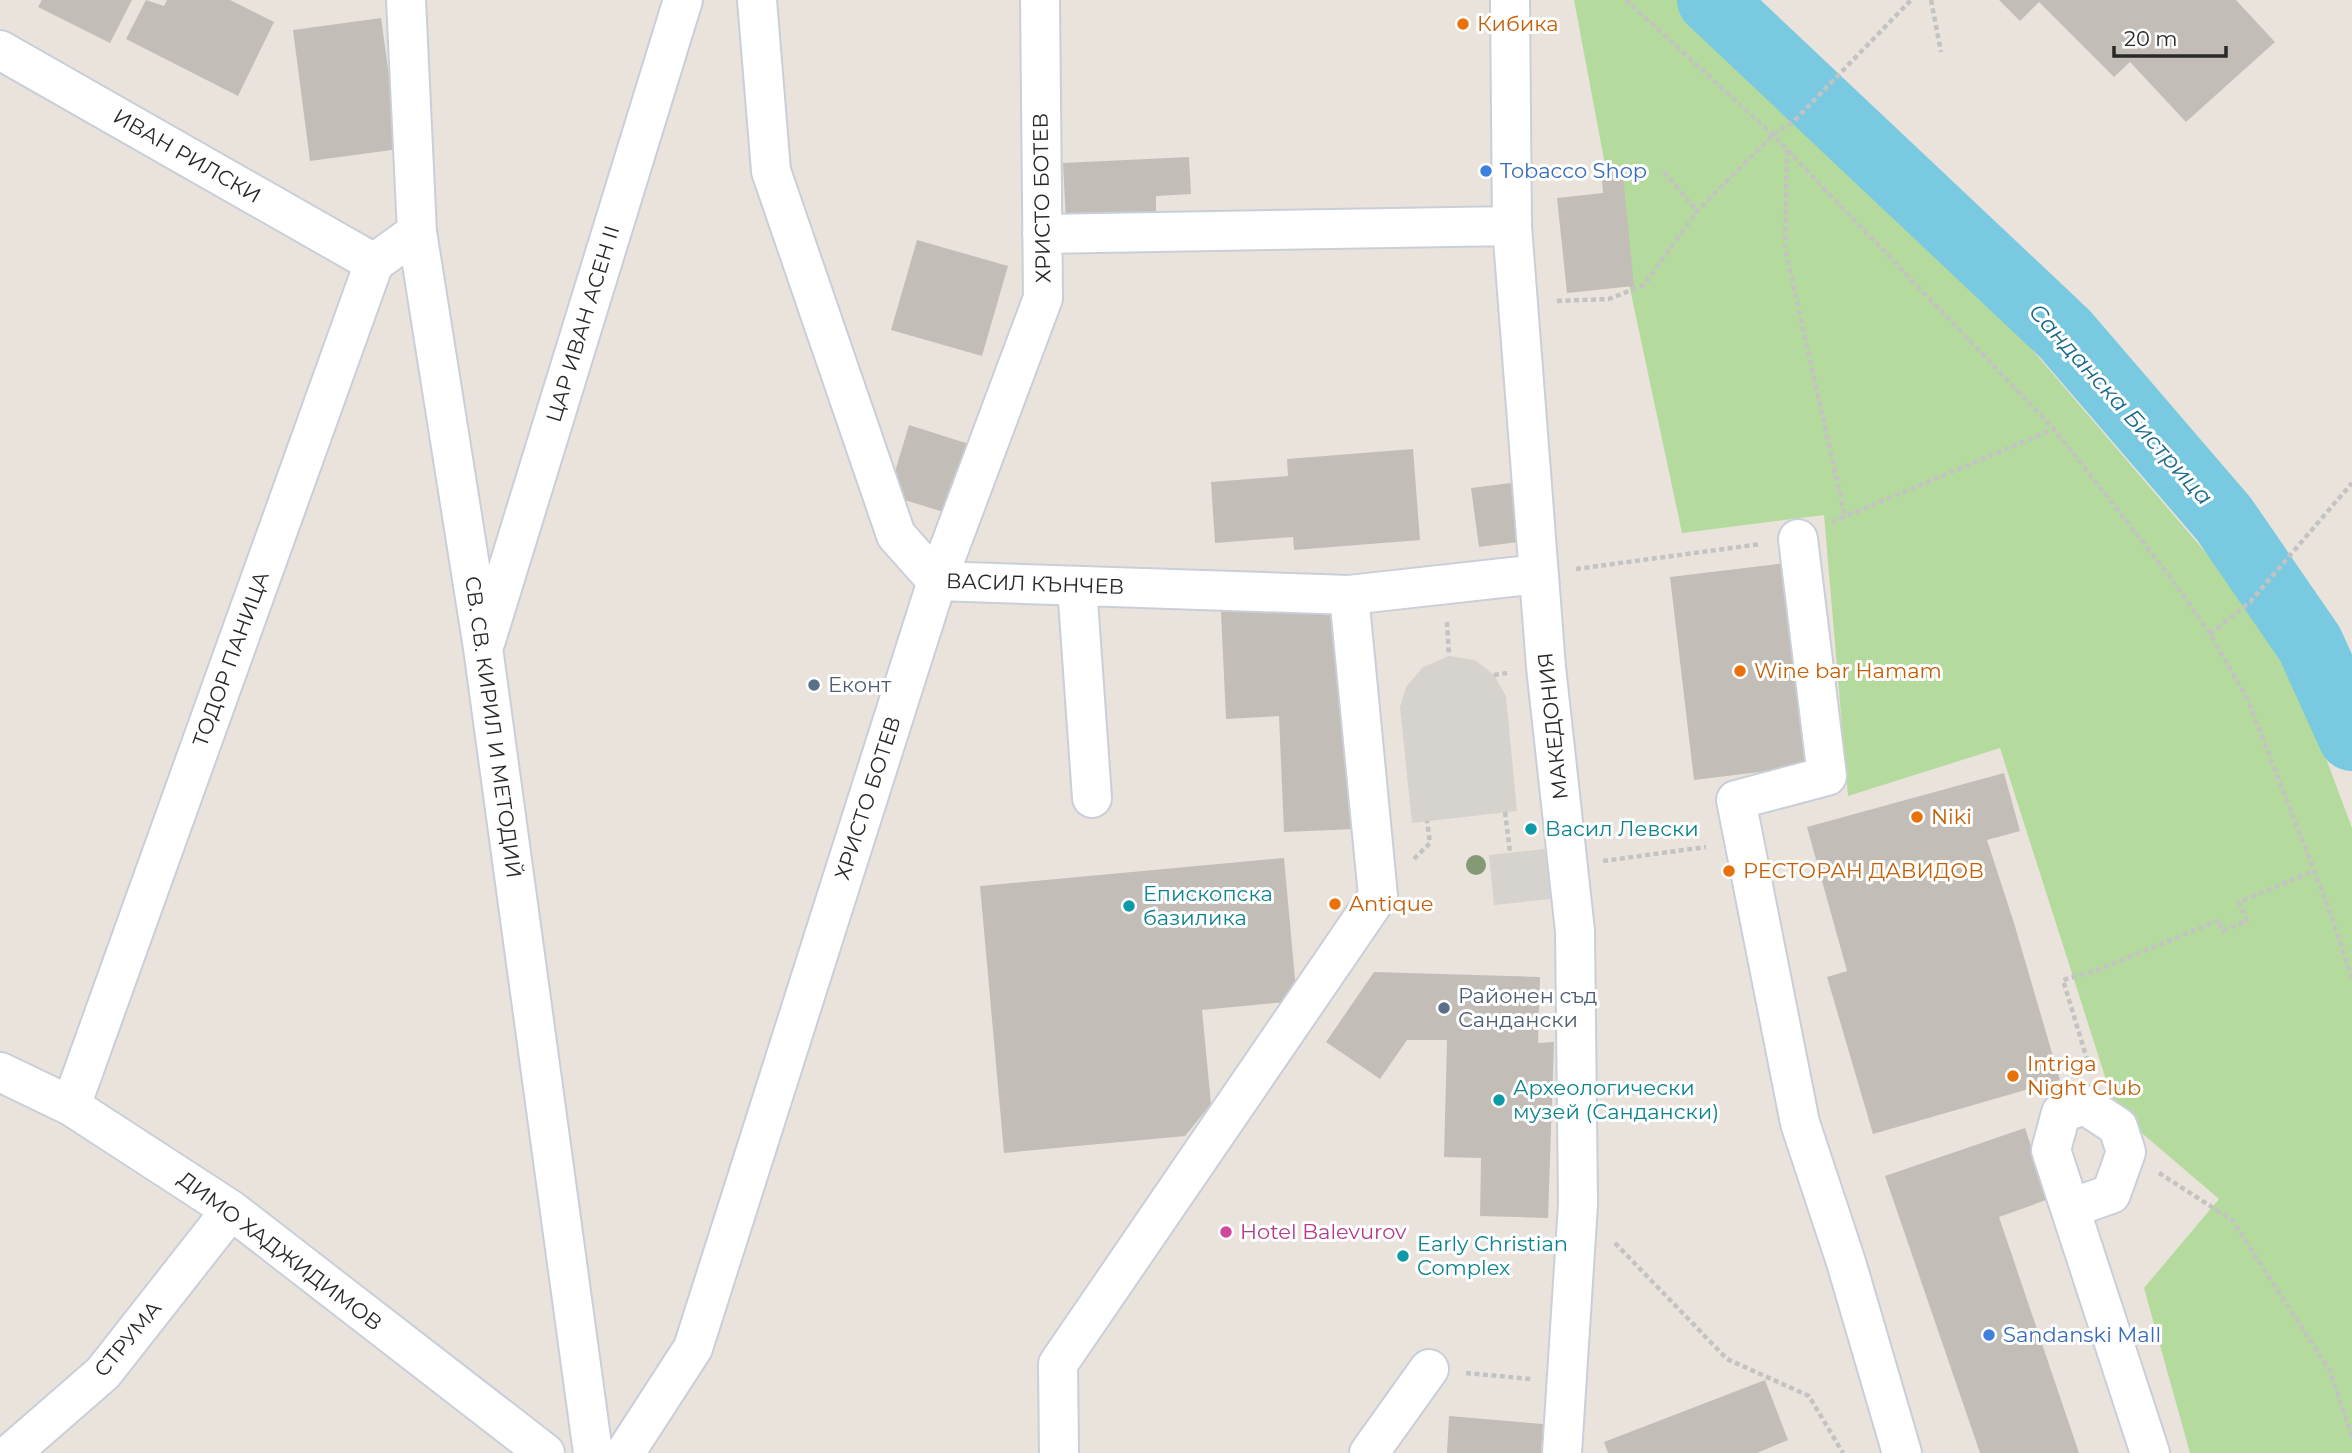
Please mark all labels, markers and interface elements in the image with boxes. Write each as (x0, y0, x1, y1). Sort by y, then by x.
place label: Кибика (1477, 11, 1559, 36)
scale bar (2114, 14, 2226, 58)
marker: Кибика (1455, 16, 1471, 32)
text: 20 m (2124, 26, 2178, 51)
street label: ИВАН РИЛСКИ (109, 103, 265, 208)
street label: ХРИСТО БОТЕВ (1028, 113, 1055, 283)
place label: Tobacco Shop (1500, 158, 1647, 183)
marker: Tobacco Shop (1478, 163, 1494, 179)
street label: ЦАР ИВАН АСЕН II (541, 222, 624, 425)
water label: Санданска Бистрица (2023, 298, 2219, 510)
street label: ТОДОР ПАНИЦА (187, 567, 274, 750)
street label: ВАСИЛ КЪНЧЕВ (945, 568, 1125, 599)
street label: СВ. СВ. КИРИЛ И МЕТОДИЙ (460, 574, 527, 879)
street label: МАКЕДОНИЯ (1532, 651, 1573, 801)
place label: Wine bar Hamam (1754, 658, 1942, 683)
marker: Wine bar Hamam (1732, 663, 1748, 679)
place label: Еконт (828, 672, 891, 697)
marker: Еконт (806, 677, 822, 693)
street label: ХРИСТО БОТЕВ (829, 713, 906, 883)
place label: Niki (1931, 804, 1972, 829)
marker: Niki (1909, 809, 1925, 825)
place label: Васил Левски (1545, 816, 1699, 841)
marker: Васил Левски (1523, 821, 1539, 837)
place label: РЕСТОРАН ДАВИДОВ (1743, 858, 1984, 883)
marker: РЕСТОРАН ДАВИДОВ (1721, 863, 1737, 879)
place label: Епископска базилика (1143, 881, 1273, 930)
place label: Antique (1349, 891, 1433, 916)
marker: Antique (1327, 896, 1343, 912)
marker: Епископска базилика (1121, 898, 1137, 914)
place label: Районен съд Сандански (1458, 983, 1597, 1032)
marker: Районен съд Сандански (1436, 1000, 1452, 1016)
place label: Intriga Night Club (2027, 1051, 2141, 1100)
marker: Intriga Night Club (2005, 1068, 2021, 1084)
place label: Археологически музей (Сандански) (1513, 1075, 1719, 1124)
marker: Археологически музей (Сандански) (1491, 1092, 1507, 1108)
street label: ДИМО ХАДЖИДИМОВ (174, 1166, 387, 1335)
place label: Hotel Balevurov (1240, 1219, 1407, 1244)
marker: Hotel Balevurov (1218, 1224, 1234, 1240)
place label: Early Christian Complex (1417, 1231, 1568, 1280)
marker: Early Christian Complex (1395, 1248, 1411, 1264)
street label: СТРУМА (89, 1295, 167, 1382)
place label: Sandanski Mall (2003, 1322, 2161, 1347)
marker: Sandanski Mall (1981, 1327, 1997, 1343)

